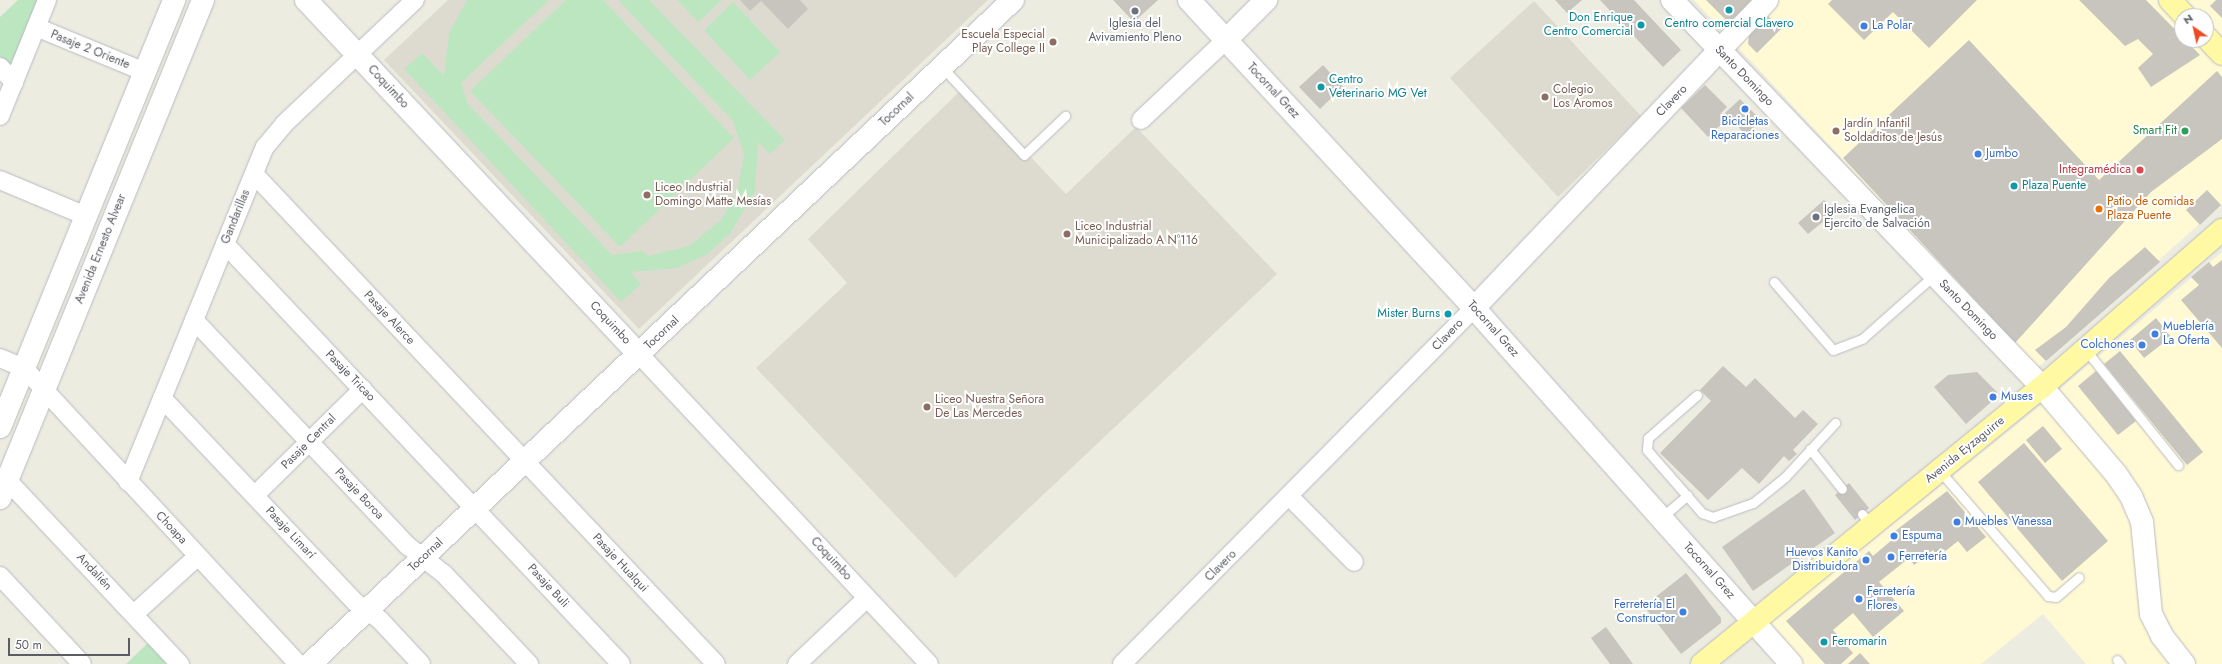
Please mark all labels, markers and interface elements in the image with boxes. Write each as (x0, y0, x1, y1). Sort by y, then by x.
marker: Centro comercial Clavero (1724, 5, 1734, 15)
marker: Iglesia del Avivamiento Pleno (1130, 6, 1140, 16)
north arrow (2174, 8, 2214, 48)
text: N (2180, 10, 2196, 28)
place label: Don Enrique Centro Comercial (1544, 11, 1633, 39)
place label: Iglesia del Avivamiento Pleno (1088, 17, 1182, 45)
place label: Centro comercial Clavero (1665, 17, 1793, 31)
place label: La Polar (1872, 19, 1912, 33)
marker: Don Enrique Centro Comercial (1636, 20, 1646, 30)
marker: La Polar (1859, 21, 1869, 31)
street label: Pasaje 2 Oriente (48, 28, 132, 72)
place label: Escuela Especial Play College II (961, 28, 1045, 56)
marker: Escuela Especial Play College II (1048, 37, 1058, 47)
street label: Santo Domingo (1712, 43, 1776, 109)
street label: Tocornal Grez (1244, 60, 1302, 122)
street label: Coquimbo (364, 62, 412, 112)
place label: Centro Veterinario MG Vet (1329, 73, 1427, 101)
marker: Centro Veterinario MG Vet (1316, 82, 1326, 92)
street label: Clavero (1653, 82, 1691, 120)
place label: Colegio Los Aromos (1553, 83, 1613, 111)
street label: Tocornal (877, 90, 917, 130)
marker: Colegio Los Aromos (1540, 92, 1550, 102)
marker: Bicicletas Reparaciones (1740, 104, 1750, 114)
place label: Bicicletas Reparaciones (1711, 115, 1779, 143)
place label: Jardín Infantil Soldaditos de Jesús (1844, 117, 1942, 145)
place label: Smart Fit (2133, 124, 2177, 138)
marker: Jardín Infantil Soldaditos de Jesús (1831, 126, 1841, 136)
marker: Smart Fit (2180, 126, 2190, 136)
place label: Jumbo (1986, 147, 2018, 161)
marker: Jumbo (1973, 149, 1983, 159)
place label: Integramédica (2059, 163, 2131, 177)
marker: Integramédica (2134, 164, 2146, 176)
place label: Plaza Puente (2022, 179, 2086, 193)
place label: Liceo Industrial Domingo Matte Mesías (655, 181, 771, 209)
marker: Plaza Puente (2009, 181, 2019, 191)
street label: Gandarillas (219, 188, 253, 246)
marker: Liceo Industrial Domingo Matte Mesías (642, 190, 652, 200)
street label: Avenida Ernesto Alvear (72, 192, 130, 306)
place label: Patio de comidas Plaza Puente (2107, 195, 2194, 223)
place label: Iglesia Evangelica Ejercito de Salvación (1824, 203, 1930, 231)
marker: Patio de comidas Plaza Puente (2094, 204, 2104, 214)
marker: Iglesia Evangelica Ejercito de Salvación (1811, 212, 1821, 222)
place label: Liceo Industrial Municipalizado A N°116 (1075, 220, 1198, 248)
marker: Liceo Industrial Municipalizado A N°116 (1062, 229, 1072, 239)
street label: Santo Domingo (1936, 277, 2000, 343)
street label: Pasaje Alerce (361, 288, 417, 348)
street label: Coquimbo (586, 298, 634, 348)
street label: Tocornal Grez (1464, 298, 1522, 360)
place label: Mister Burns (1377, 307, 1440, 321)
marker: Mister Burns (1443, 309, 1453, 319)
street label: Tocornal (642, 313, 682, 353)
street label: Clavero (1429, 316, 1467, 354)
place label: Mueblería La Oferta (2163, 320, 2214, 348)
marker: Mueblería La Oferta (2150, 329, 2160, 339)
place label: Colchones (2081, 338, 2134, 352)
marker: Colchones (2137, 340, 2147, 350)
street label: Pasaje Tricao (322, 348, 378, 404)
place label: Muses (2001, 390, 2033, 404)
marker: Muses (1988, 392, 1998, 402)
place label: Liceo Nuestra Señora De Las Mercedes (935, 393, 1044, 421)
marker: Liceo Nuestra Señora De Las Mercedes (922, 402, 932, 412)
street label: Pasaje Central (279, 412, 339, 472)
street label: Avenida Eyzaguirre (1922, 413, 2008, 487)
street label: Pasaje Boroa (332, 465, 386, 523)
street label: Pasaje Limarí (262, 504, 318, 562)
street label: Choapa (152, 509, 190, 547)
place label: Muebles Vanessa (1965, 515, 2052, 529)
marker: Muebles Vanessa (1952, 517, 1962, 527)
place label: Espuma (1902, 529, 1942, 543)
street label: Pasaje Hualqui (589, 531, 651, 595)
marker: Espuma (1889, 531, 1899, 541)
street label: Coquimbo (807, 534, 855, 584)
street label: Tocornal (406, 535, 446, 575)
street label: Tocornal Grez (1680, 540, 1738, 602)
place label: Huevos Kanito Distribuidora (1786, 546, 1858, 574)
street label: Clavero (1202, 547, 1240, 585)
place label: Ferretería (1899, 550, 1947, 564)
street label: Andalién (73, 551, 115, 593)
marker: Ferretería (1886, 552, 1896, 562)
marker: Huevos Kanito Distribuidora (1861, 555, 1871, 565)
street label: Pasaje Buli (524, 561, 572, 611)
place label: Ferretería Flores (1867, 585, 1915, 613)
marker: Ferretería Flores (1854, 594, 1864, 604)
place label: Ferretería El Constructor (1614, 598, 1675, 626)
marker: Ferretería El Constructor (1678, 607, 1688, 617)
scale bar (10, 630, 132, 656)
place label: Ferromarin (1832, 635, 1887, 649)
text: 50 m (15, 636, 42, 654)
marker: Ferromarin (1819, 637, 1829, 647)

